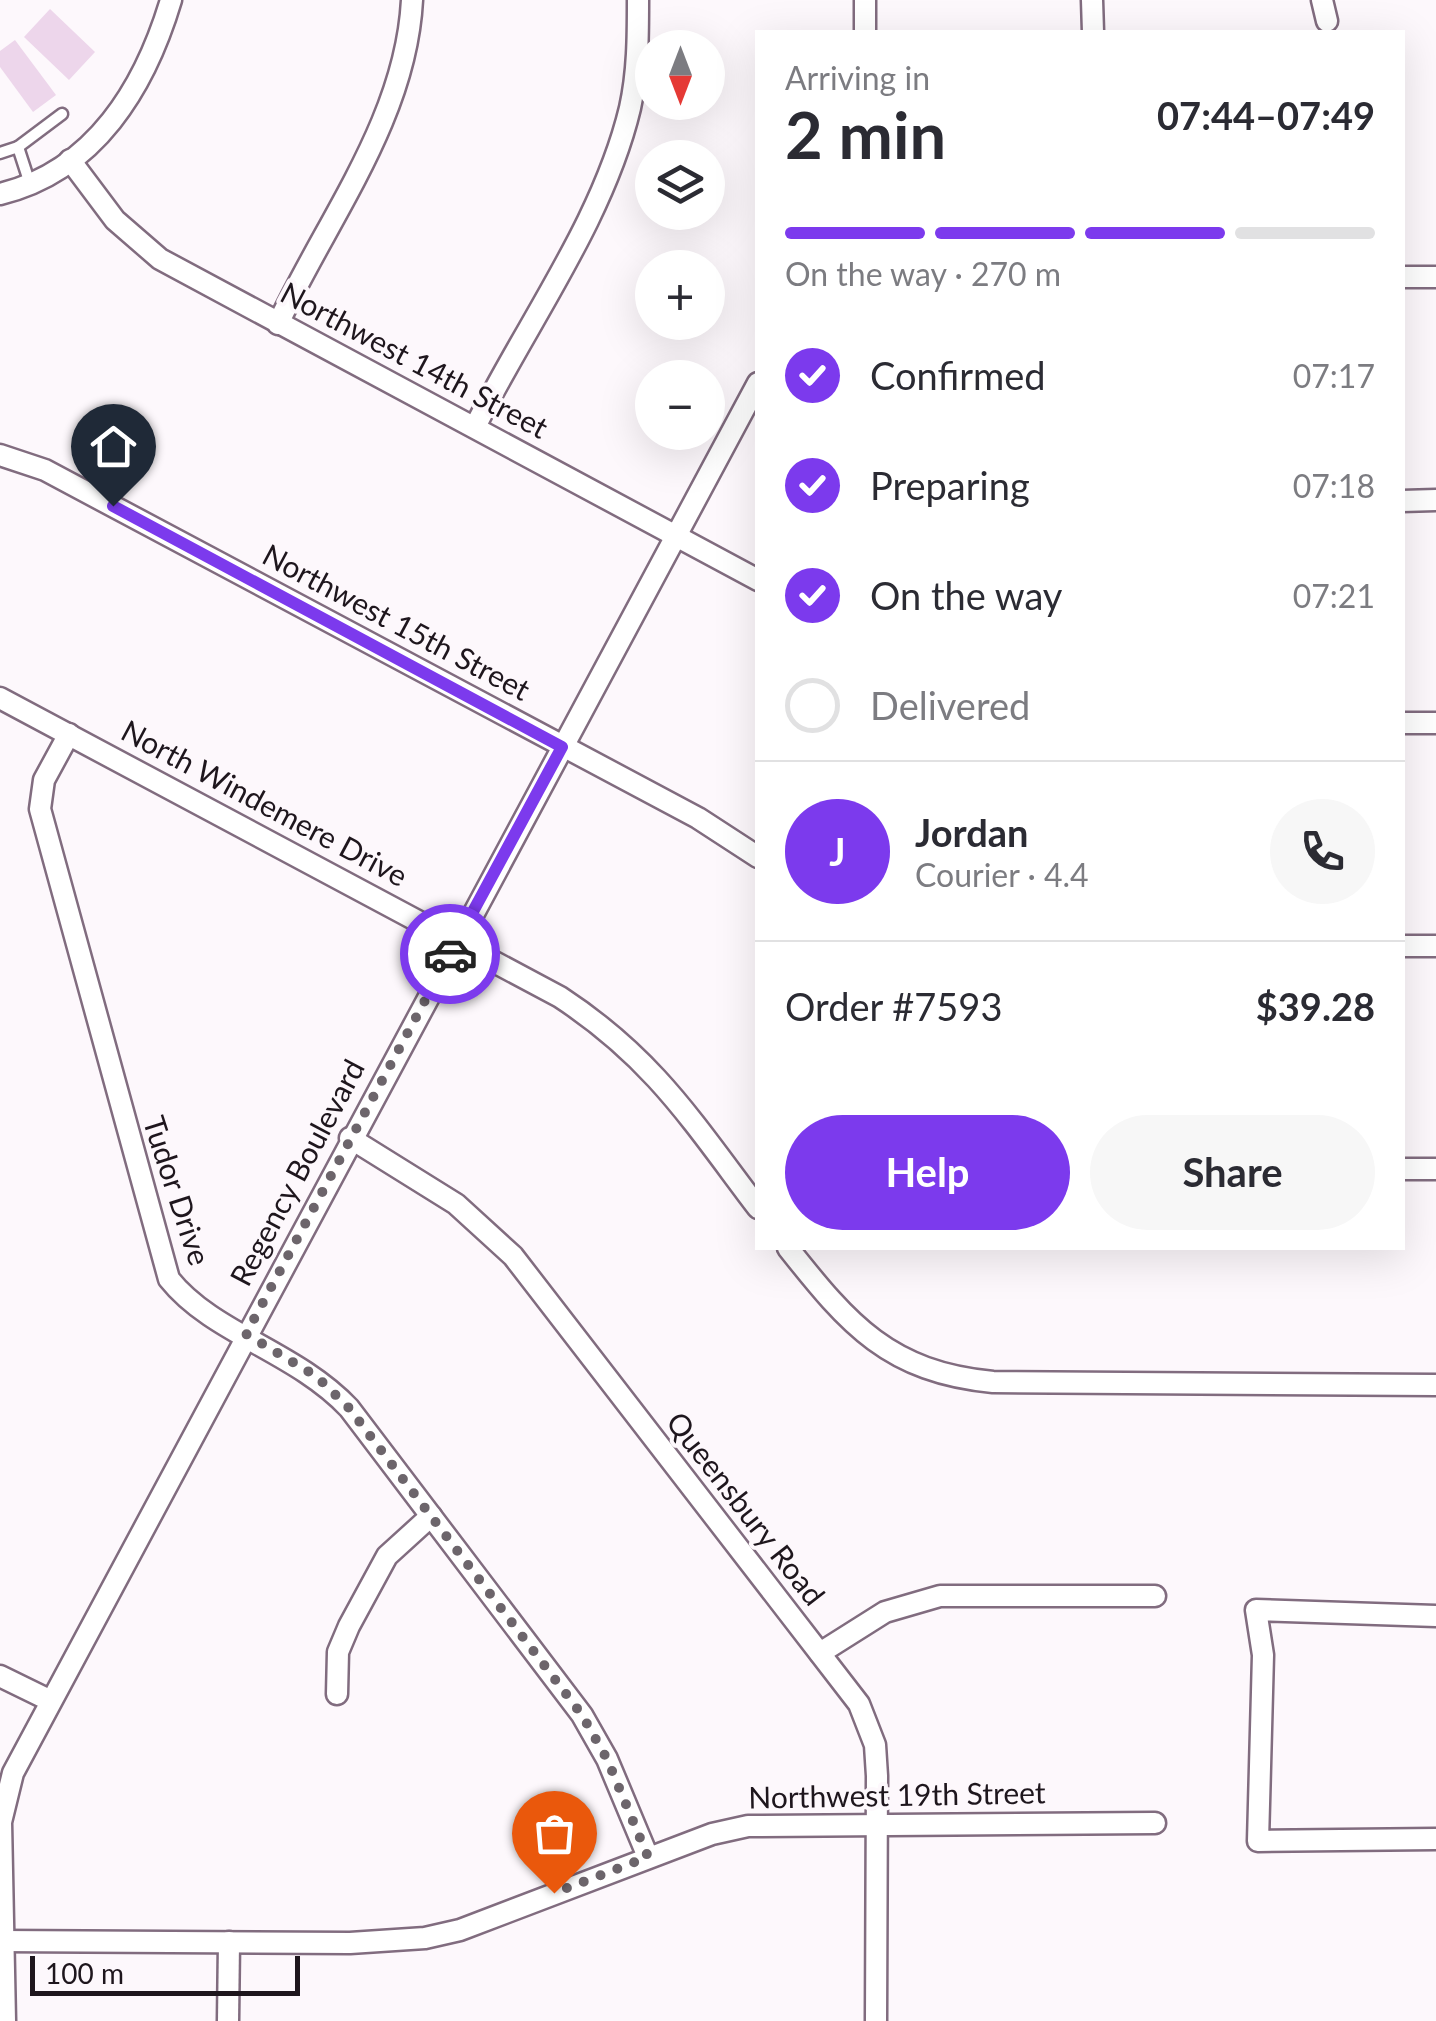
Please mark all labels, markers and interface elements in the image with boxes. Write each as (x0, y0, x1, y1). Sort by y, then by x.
north arrow (635, 30, 725, 120)
map controls (635, 30, 725, 450)
text: Arriving in (785, 58, 930, 97)
text: 07:44–07:49 (1157, 92, 1375, 138)
text: 2 min (785, 95, 946, 173)
button: layers (635, 140, 725, 230)
button: + (635, 250, 725, 340)
text: On the way · 270 m (785, 254, 1061, 293)
street label: Northwest 14th Street (275, 274, 555, 445)
icon: check (785, 348, 840, 403)
text: Confirmed (870, 352, 1046, 398)
text: 07:17 (1293, 356, 1375, 395)
button: − (635, 360, 725, 450)
pin (71, 404, 156, 507)
icon: home (86, 419, 141, 474)
icon: check (785, 458, 840, 513)
text: Preparing (870, 462, 1030, 508)
text: 07:18 (1293, 466, 1375, 505)
street label: Northwest 15th Street (257, 536, 537, 707)
icon: check (785, 568, 840, 623)
text: On the way (870, 572, 1062, 618)
text: 07:21 (1293, 576, 1375, 615)
text: Delivered (870, 682, 1030, 728)
street label: North Windemere Drive (116, 712, 414, 893)
button: phone (1270, 799, 1375, 904)
text: Jordan (915, 809, 1028, 855)
text: J (829, 828, 846, 874)
text: Courier · 4.4 (915, 855, 1089, 894)
courier (400, 904, 500, 1004)
icon: car (423, 927, 478, 982)
text: Order #7593 (785, 983, 1002, 1029)
text: $39.28 (1256, 983, 1375, 1029)
street label: Regency Boulevard (221, 1053, 371, 1291)
street label: Tudor Drive (137, 1111, 219, 1269)
button: Help (785, 1115, 1070, 1230)
button: Share (1090, 1115, 1375, 1230)
street label: Queensbury Road (660, 1404, 833, 1612)
street label: Northwest 19th Street (748, 1773, 1046, 1815)
pin (512, 1791, 597, 1894)
icon: bag (527, 1806, 582, 1861)
scale bar (30, 1951, 300, 1996)
text: 100 m (45, 1956, 124, 1990)

